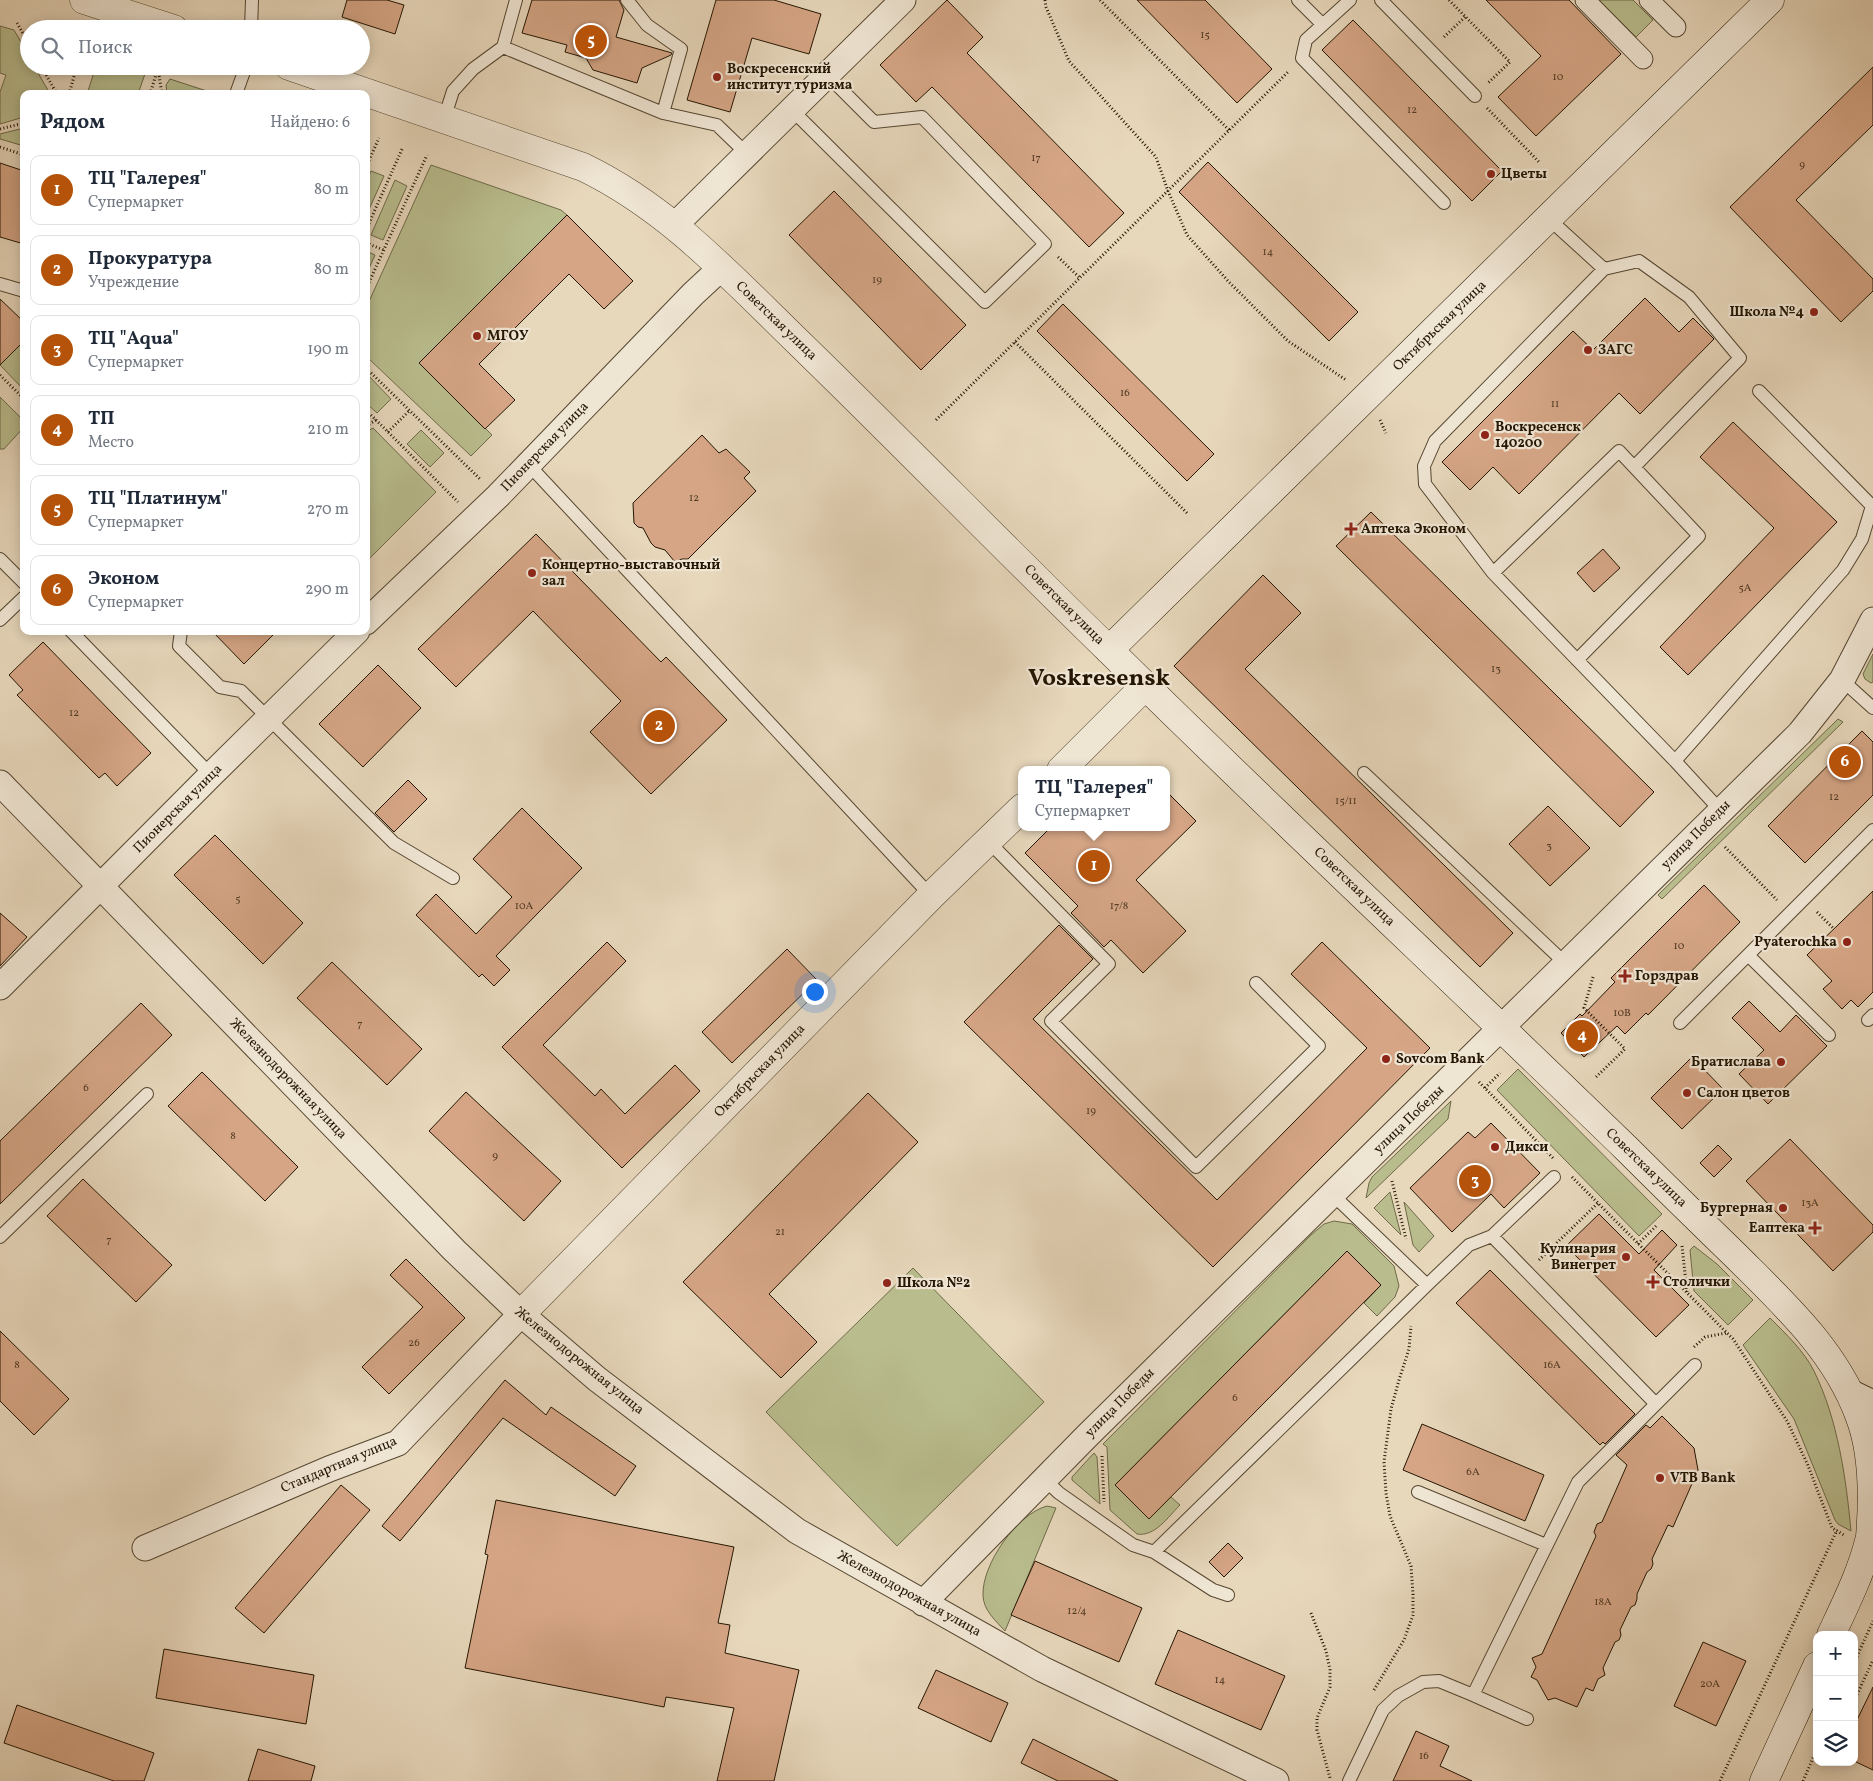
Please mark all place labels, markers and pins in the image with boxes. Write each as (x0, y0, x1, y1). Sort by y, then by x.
pin: 5 (575, 22, 607, 60)
place label: Воскресенский институт туризма (727, 60, 853, 95)
marker: Воскресенский институт туризма (711, 71, 723, 83)
place label: Цветы (1501, 165, 1547, 184)
marker: Цветы (1485, 168, 1497, 180)
place label: Школа №4 (1730, 303, 1805, 322)
marker: Школа №4 (1808, 306, 1820, 318)
place label: МГОУ (487, 327, 529, 346)
marker: МГОУ (471, 330, 483, 342)
place label: ЗАГС (1598, 341, 1633, 360)
marker: ЗАГС (1582, 344, 1594, 356)
place label: Воскресенск 140200 (1495, 418, 1582, 453)
marker: Воскресенск 140200 (1479, 429, 1491, 441)
place label: Аптека Эконом (1361, 520, 1467, 539)
marker: Аптека Эконом (1345, 523, 1357, 535)
place label: Концертно-выставочный зал (542, 556, 720, 591)
marker: Концертно-выставочный зал (526, 567, 538, 579)
pin: 2 (643, 707, 675, 745)
pin: 6 (1829, 743, 1861, 781)
pin: 1 (1078, 847, 1110, 885)
place label: Pyaterochka (1754, 933, 1837, 952)
marker: Pyaterochka (1841, 936, 1853, 948)
place label: Горздрав (1635, 967, 1699, 986)
marker: Горздрав (1619, 970, 1631, 982)
pin: 4 (1566, 1017, 1598, 1055)
place label: Sovcom Bank (1396, 1050, 1485, 1069)
marker: Sovcom Bank (1380, 1053, 1392, 1065)
place label: Братислава (1691, 1053, 1771, 1072)
marker: Братислава (1775, 1056, 1787, 1068)
place label: Салон цветов (1697, 1084, 1790, 1103)
marker: Салон цветов (1681, 1087, 1693, 1099)
place label: Дикси (1505, 1138, 1548, 1157)
marker: Дикси (1489, 1141, 1501, 1153)
pin: 3 (1459, 1162, 1491, 1200)
place label: Бургерная (1700, 1199, 1773, 1218)
marker: Бургерная (1777, 1202, 1789, 1214)
place label: Еаптека (1749, 1219, 1805, 1238)
marker: Еаптека (1809, 1222, 1821, 1234)
place label: Кулинария Винегрет (1540, 1240, 1616, 1275)
marker: Кулинария Винегрет (1620, 1251, 1632, 1263)
place label: Столички (1663, 1273, 1730, 1292)
place label: Школа №2 (897, 1274, 970, 1293)
marker: Столички (1647, 1276, 1659, 1288)
marker: Школа №2 (881, 1277, 893, 1289)
place label: VTB Bank (1670, 1469, 1736, 1488)
marker: VTB Bank (1654, 1472, 1666, 1484)

